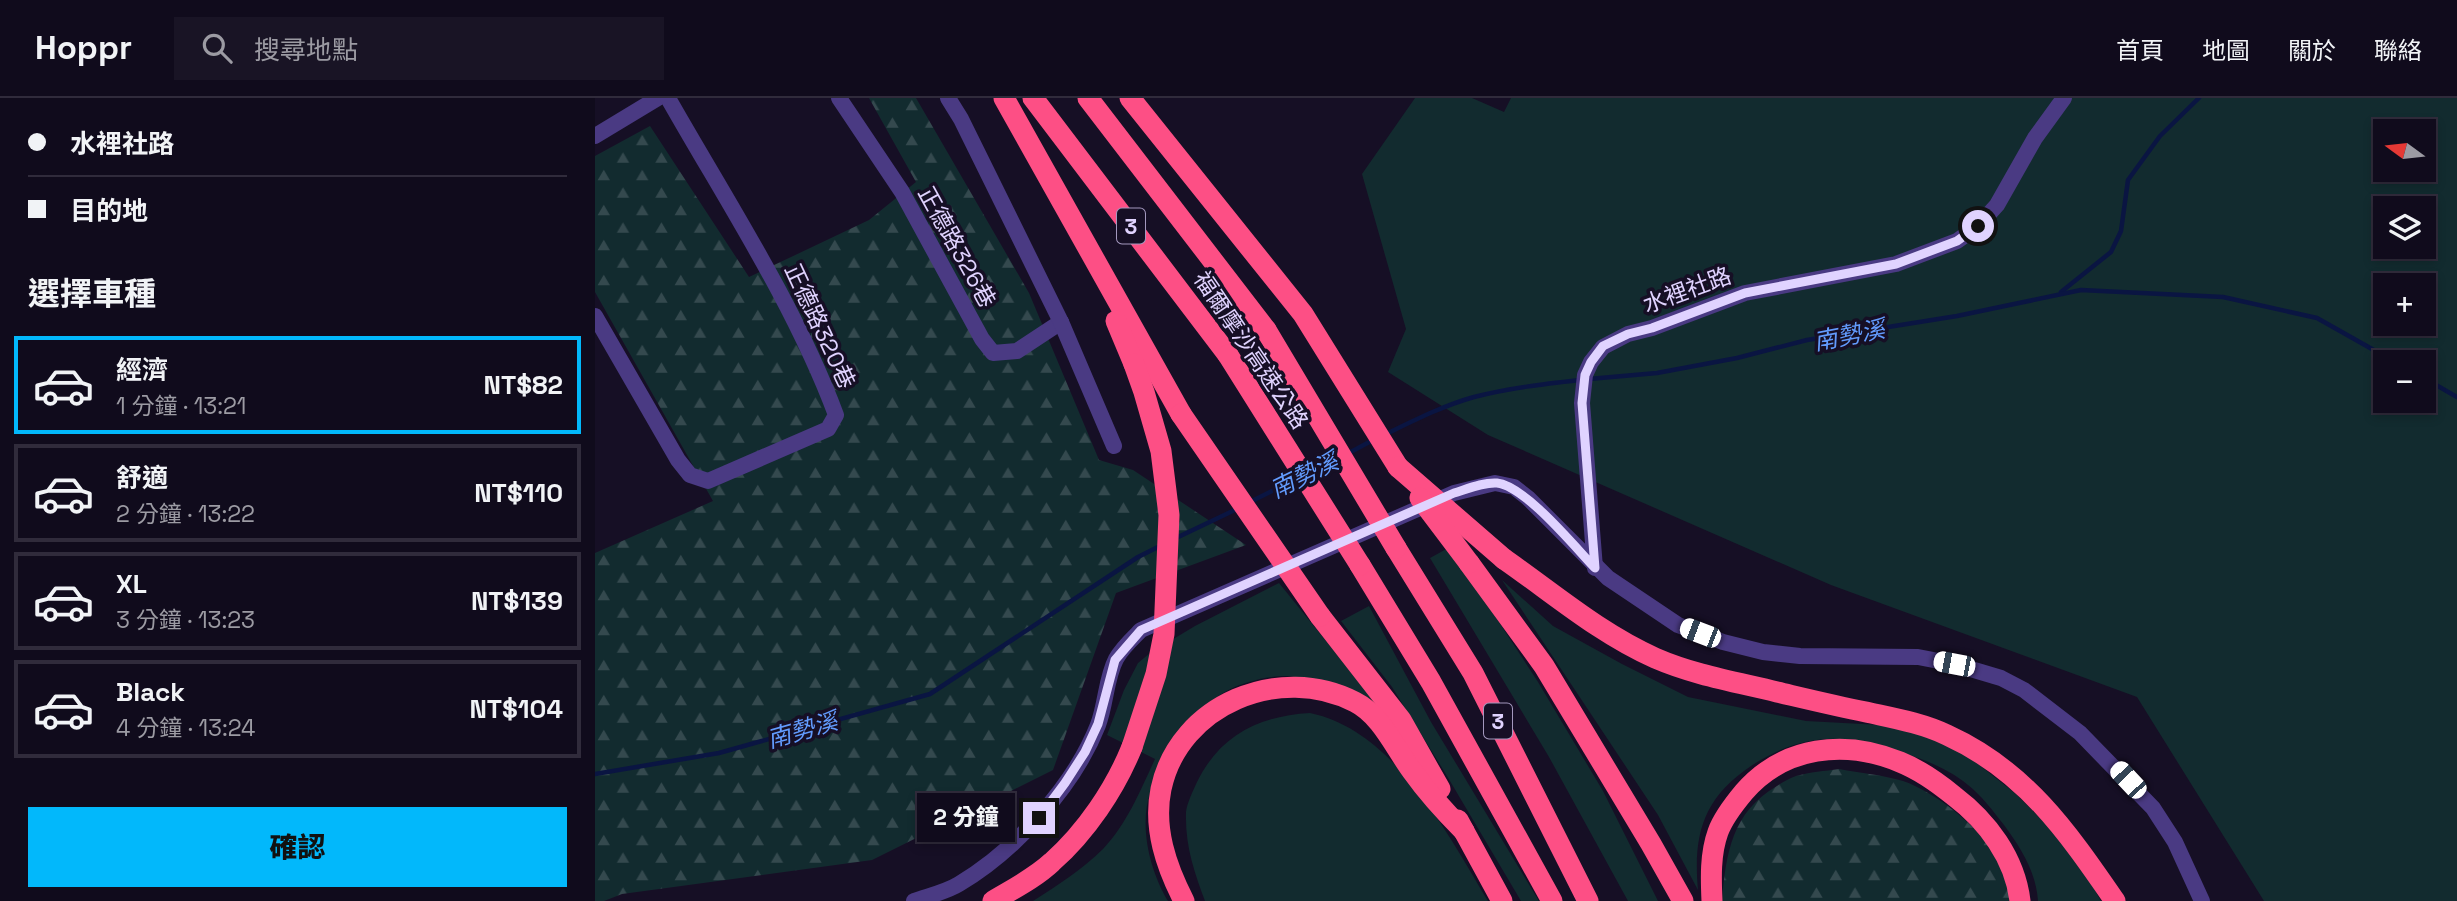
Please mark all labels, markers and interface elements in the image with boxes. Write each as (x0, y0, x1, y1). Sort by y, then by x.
search box (174, 17, 664, 80)
text: Hoppr (35, 27, 132, 69)
icon: search (198, 29, 236, 67)
text: 搜尋地點 (254, 33, 358, 67)
text: 首頁 (2116, 35, 2164, 66)
text: 地圖 (2202, 35, 2250, 66)
text: 關於 (2288, 35, 2336, 66)
text: 聯絡 (2374, 35, 2422, 66)
north arrow (2373, 119, 2436, 182)
map controls (2373, 119, 2436, 413)
text: 水裡社路 (70, 127, 174, 161)
street label: 正德路326巷 (911, 181, 1003, 313)
text: 目的地 (70, 194, 148, 228)
button: layers (2373, 196, 2436, 259)
road number: 3 (1117, 208, 1145, 244)
route start (1962, 210, 1994, 242)
street label: 正德路320巷 (778, 259, 862, 393)
street label: 水裡社路 (1639, 260, 1735, 320)
street label: 福爾摩沙高速公路 (1187, 265, 1315, 435)
button: + (2373, 273, 2436, 336)
text: 選擇車種 (28, 274, 156, 314)
water label: 南勢溪 (1811, 312, 1890, 357)
button: − (2373, 350, 2436, 413)
text: 經濟 (116, 353, 168, 387)
icon: car (32, 354, 95, 417)
text: NT$82 (483, 368, 563, 402)
text: 1 分鐘 · 13:21 (116, 391, 246, 421)
water label: 南勢溪 (1265, 444, 1346, 505)
text: 舒適 (116, 461, 168, 495)
icon: car (32, 462, 95, 525)
text: NT$110 (474, 476, 563, 510)
text: 2 分鐘 · 13:22 (116, 499, 255, 529)
text: XL (116, 567, 147, 601)
icon: car (32, 570, 95, 633)
text: NT$139 (471, 584, 563, 618)
text: 3 分鐘 · 13:23 (116, 605, 255, 635)
car (1677, 616, 1724, 650)
car (1932, 650, 1977, 678)
text: Black (116, 675, 185, 709)
icon: car (32, 678, 95, 741)
text: NT$104 (469, 692, 563, 726)
water label: 南勢溪 (763, 704, 844, 755)
road number: 3 (1484, 704, 1512, 738)
text: 4 分鐘 · 13:24 (116, 713, 255, 743)
car (2106, 757, 2151, 803)
callout: 2 分鐘 (917, 794, 1015, 842)
text: 2 分鐘 (933, 802, 999, 832)
route end (1023, 802, 1055, 834)
button: 確認 (28, 807, 567, 887)

